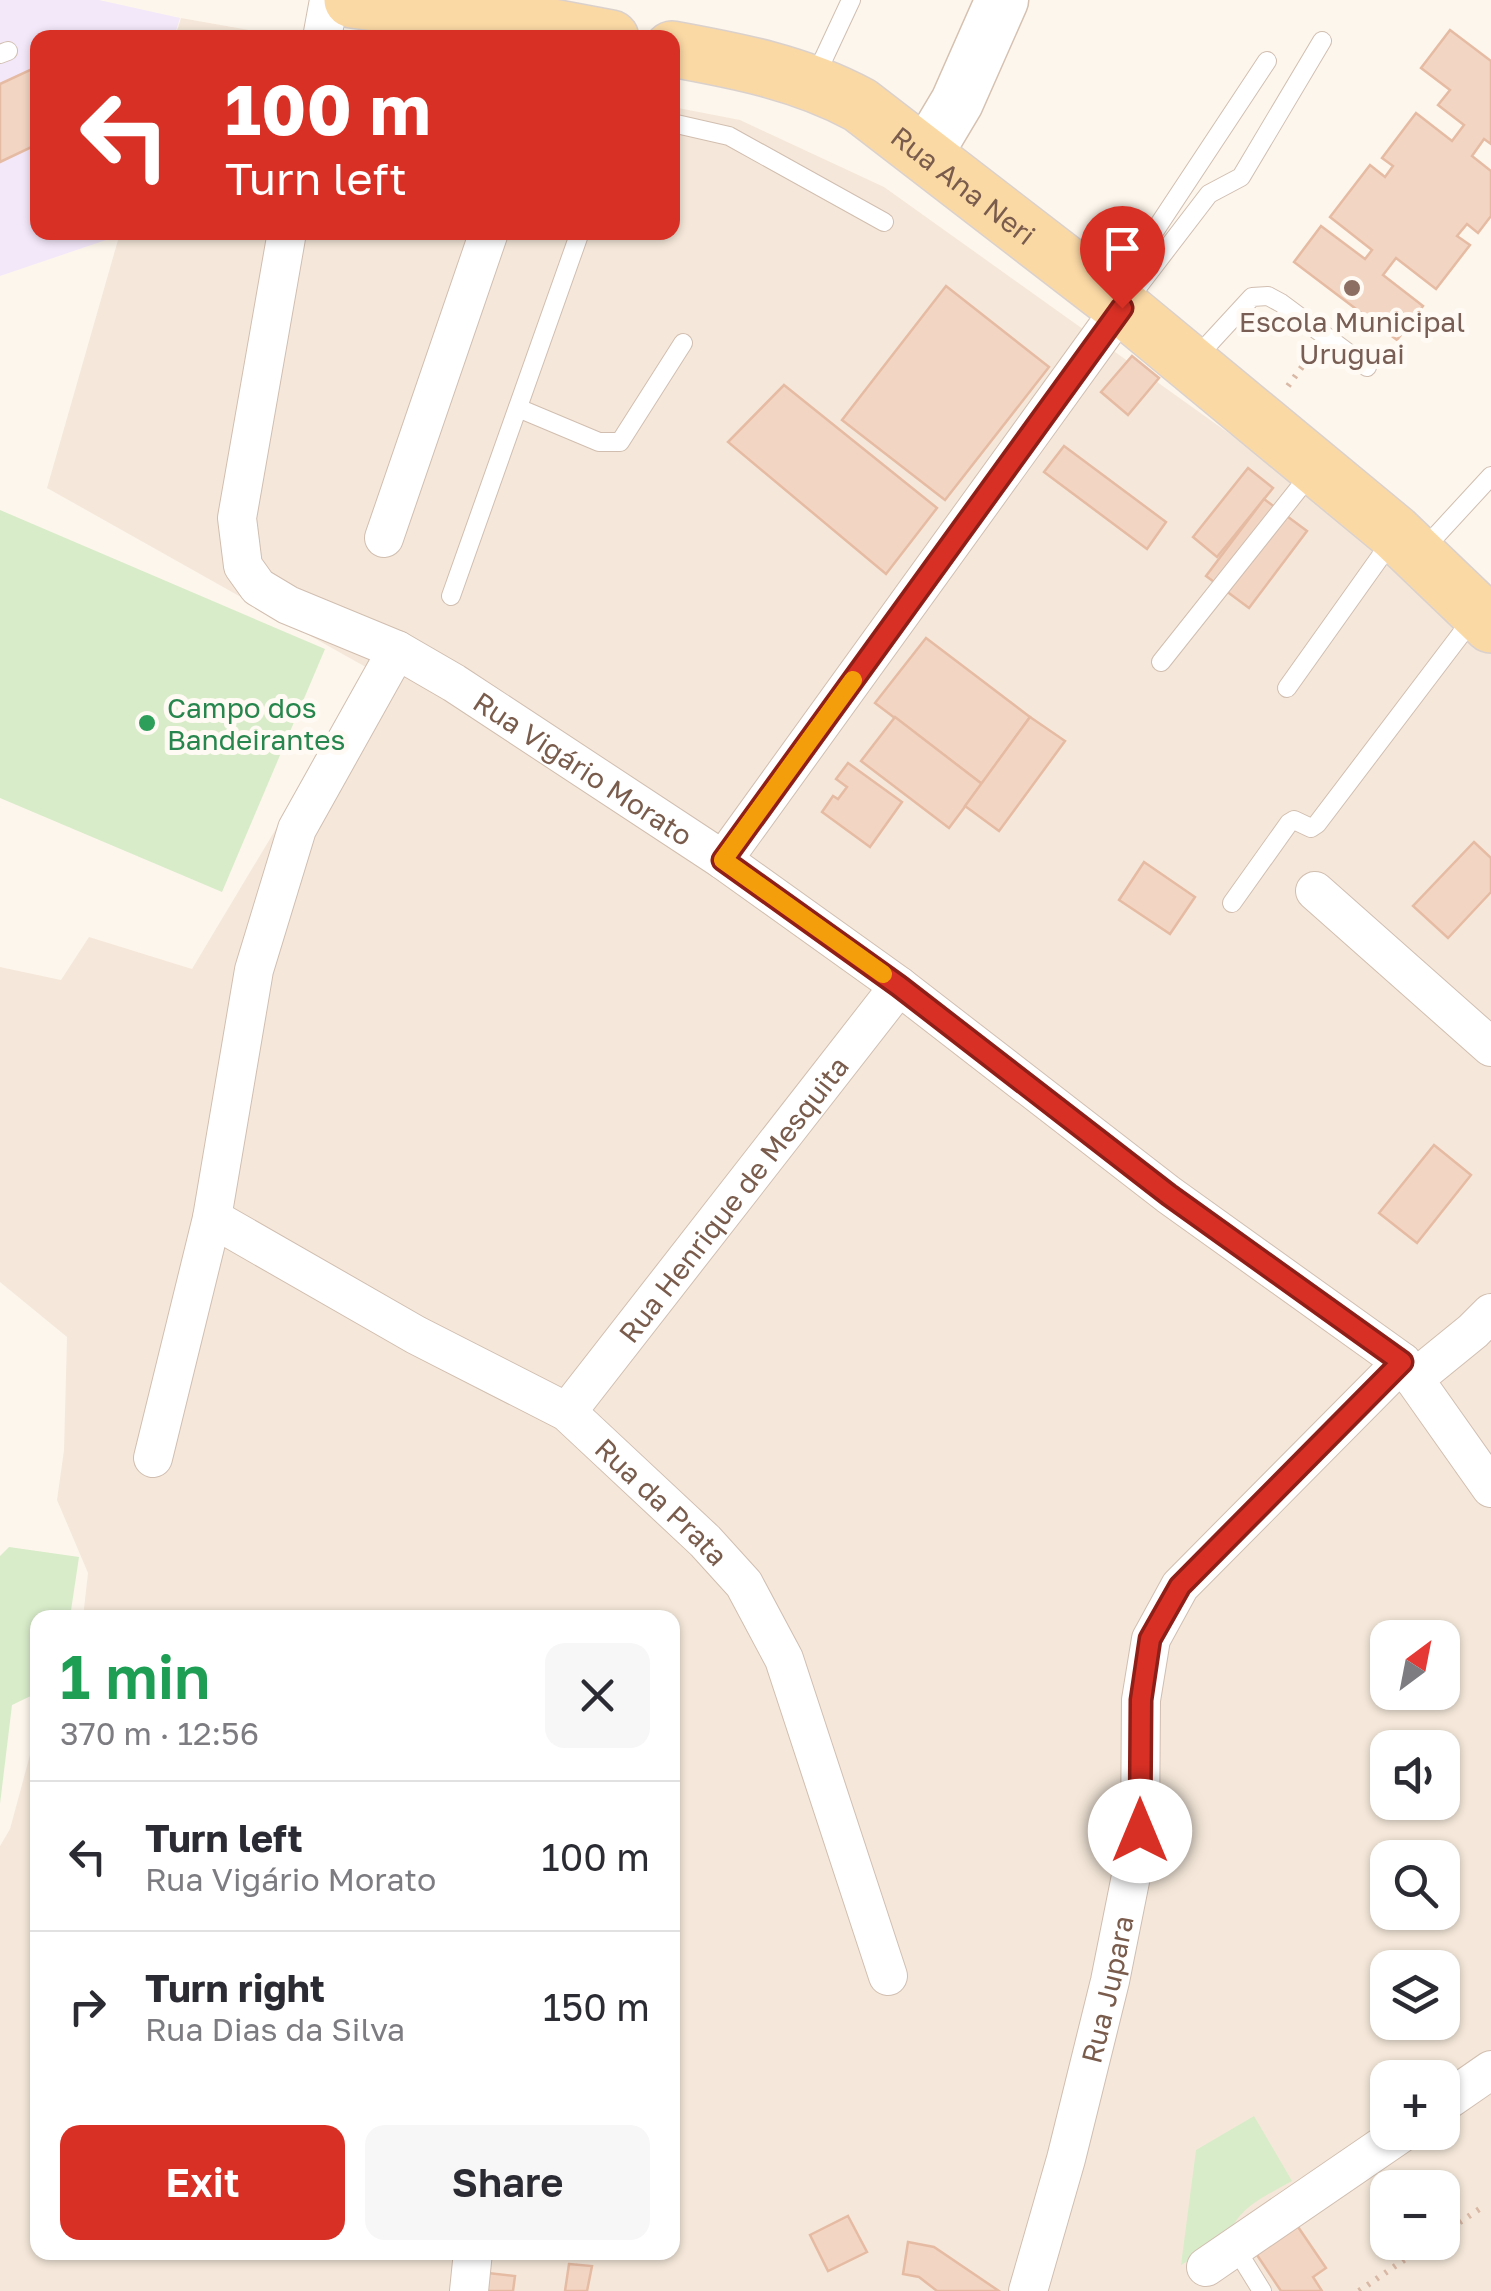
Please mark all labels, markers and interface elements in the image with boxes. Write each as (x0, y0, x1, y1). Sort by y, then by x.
text: 100 m (225, 66, 431, 150)
icon: left (60, 70, 190, 200)
street label: Rua Ana Neri (885, 119, 1042, 251)
text: Turn left (225, 151, 407, 205)
pin (1080, 206, 1165, 309)
icon: arrive (1095, 221, 1150, 276)
marker: Escola Municipal Uruguai (1341, 277, 1363, 299)
place label: Escola Municipal Uruguai (1239, 305, 1465, 370)
street label: Rua Vigário Morato (468, 684, 699, 852)
place label: Campo dos Bandeirantes (167, 691, 345, 756)
marker: Campo dos Bandeirantes (136, 712, 158, 734)
street label: Rua Henrique de Mesquita (611, 1050, 855, 1349)
street label: Rua da Prata (589, 1431, 735, 1572)
north arrow (1370, 1620, 1460, 1710)
map controls (1370, 1620, 1460, 2260)
text: 1 min (60, 1640, 210, 1712)
button: close (545, 1643, 650, 1748)
text: 370 m · 12:56 (60, 1714, 259, 1752)
button: sound (1370, 1730, 1460, 1820)
position arrow (1088, 1779, 1192, 1883)
text: Turn left (145, 1815, 303, 1860)
icon: left (60, 1829, 115, 1884)
text: 100 m (541, 1834, 650, 1879)
button: search (1370, 1840, 1460, 1930)
text: Rua Vigário Morato (145, 1860, 436, 1898)
street label: Rua Jupara (1074, 1913, 1139, 2066)
button: layers (1370, 1950, 1460, 2040)
text: Turn right (145, 1965, 325, 2010)
icon: right (60, 1979, 115, 2034)
text: 150 m (543, 1984, 650, 2029)
text: Rua Dias da Silva (145, 2010, 405, 2048)
button: + (1370, 2060, 1460, 2150)
button: Exit (60, 2125, 345, 2240)
button: Share (365, 2125, 650, 2240)
button: − (1370, 2170, 1460, 2260)

